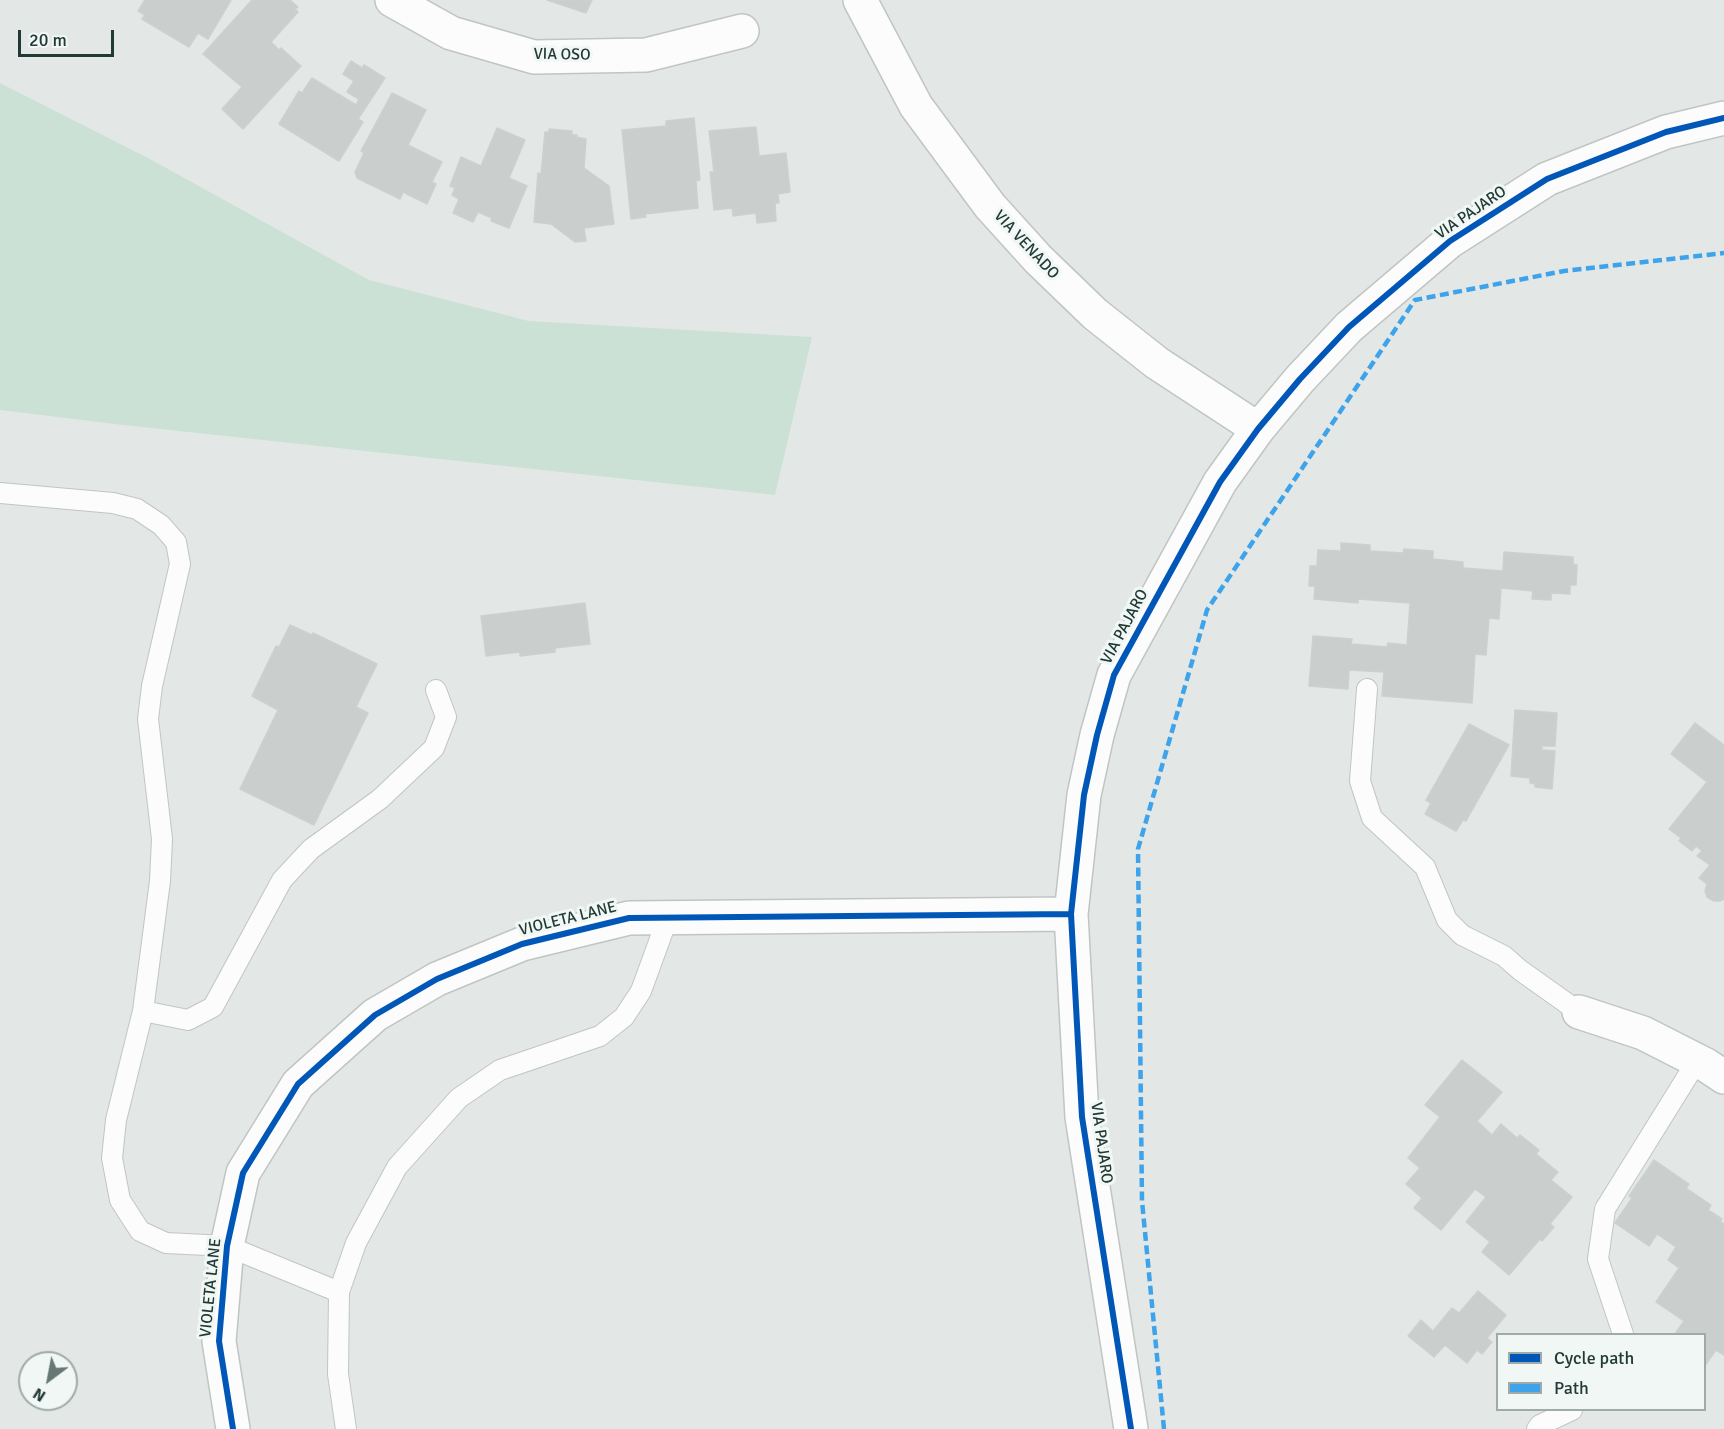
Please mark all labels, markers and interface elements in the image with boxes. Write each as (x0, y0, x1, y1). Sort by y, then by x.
scale bar (21, 18, 117, 56)
text: 20 m (29, 29, 67, 51)
street label: VIA OSO (533, 45, 591, 65)
street label: VIA PAJARO (1432, 182, 1510, 244)
street label: VIA VENADO (989, 207, 1063, 283)
street label: VIA PAJARO (1097, 586, 1153, 668)
street label: VIOLETA LANE (517, 898, 619, 940)
street label: VIA PAJARO (1086, 1101, 1116, 1185)
street label: VIOLETA LANE (196, 1237, 226, 1339)
legend (1496, 1333, 1706, 1411)
text: Cycle path (1554, 1347, 1634, 1369)
north arrow (18, 1351, 78, 1411)
text: Path (1554, 1377, 1589, 1399)
text: N (30, 1383, 50, 1406)

